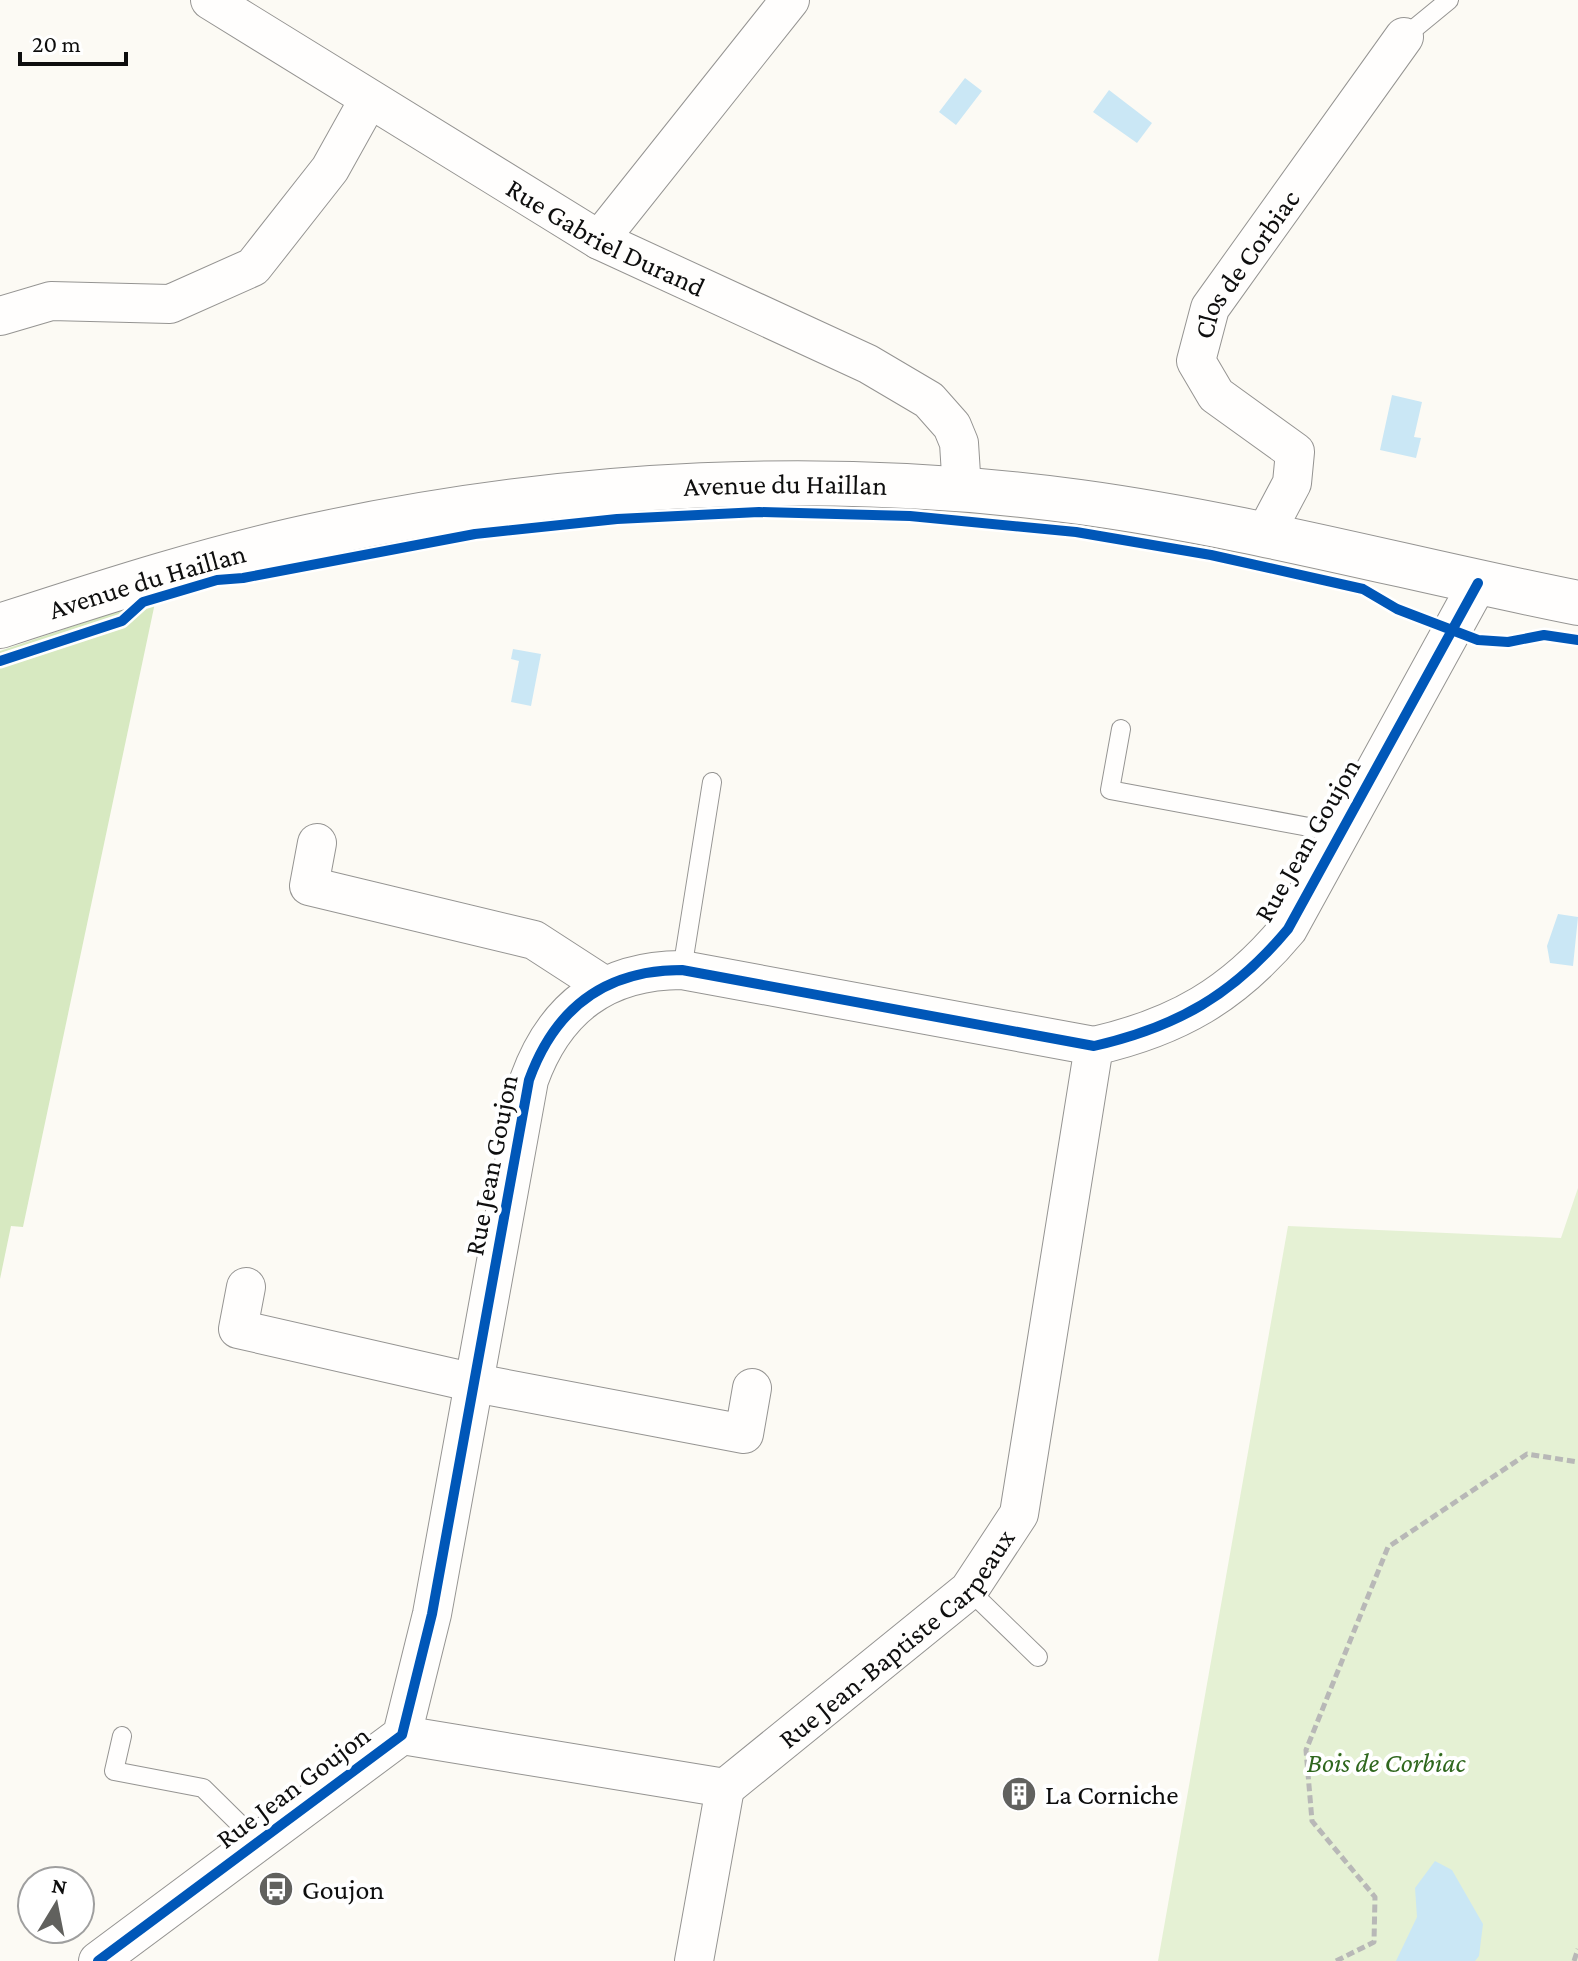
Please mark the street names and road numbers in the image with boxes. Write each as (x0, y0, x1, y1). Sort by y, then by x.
street label: Rue Gabriel Durand (501, 171, 710, 302)
street label: Clos de Corbiac (1187, 183, 1305, 342)
street label: Avenue du Haillan (683, 468, 888, 502)
street label: Avenue du Haillan (45, 537, 249, 625)
street label: Rue Jean Goujon (1248, 753, 1366, 927)
street label: Rue Jean Goujon (458, 1072, 524, 1258)
street label: Rue Jean-Baptiste Carpeaux (772, 1523, 1020, 1754)
street label: Rue Jean Goujon (210, 1719, 376, 1855)

